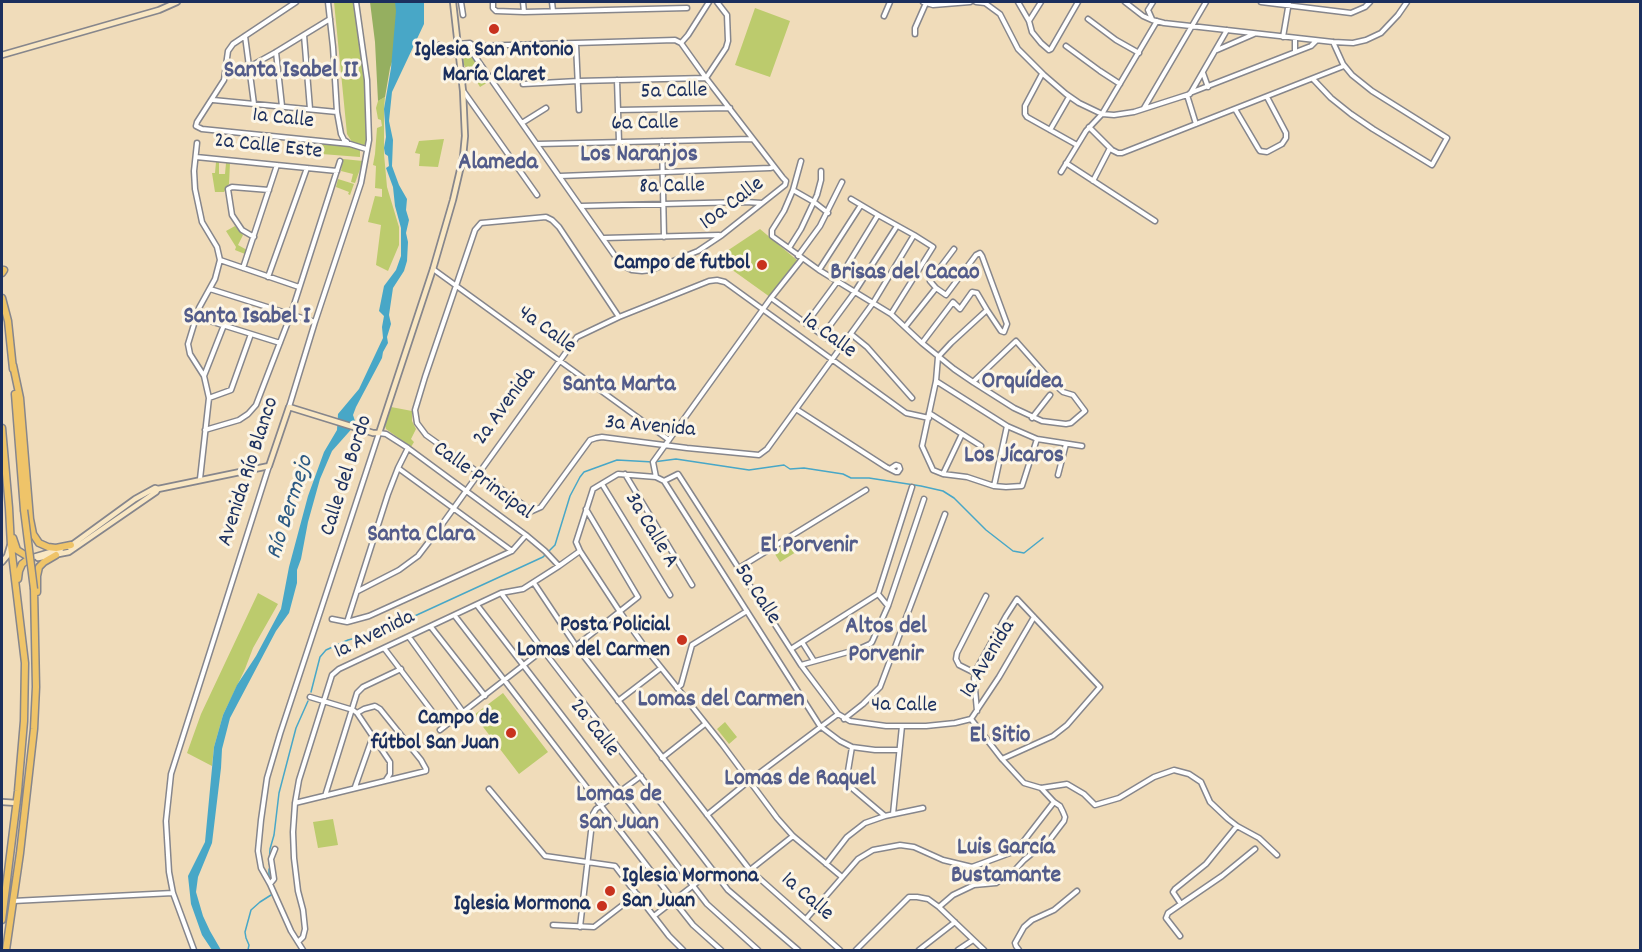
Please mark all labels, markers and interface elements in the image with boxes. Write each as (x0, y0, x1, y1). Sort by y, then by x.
marker: Iglesia San Antonio María Claret (487, 22, 501, 36)
place label: Iglesia San Antonio María Claret (414, 39, 574, 90)
district label: Santa Isabel II (224, 59, 358, 87)
street label: 5a Calle (640, 79, 708, 107)
street label: 1a Calle (251, 104, 315, 136)
street label: 6a Calle (611, 111, 679, 139)
street label: 2a Calle Este (213, 129, 323, 167)
district label: Los Naranjos (580, 143, 698, 171)
district label: Alameda (458, 151, 538, 179)
street label: 10a Calle (696, 172, 770, 238)
street label: 8a Calle (639, 174, 705, 202)
place label: Campo de futbol (614, 252, 750, 278)
marker: Campo de futbol (755, 258, 769, 272)
district label: Brisas del Cacao (830, 261, 980, 289)
street label: 4a Calle (512, 301, 580, 361)
district label: Santa Isabel I (184, 305, 310, 333)
street label: 1a Calle (795, 308, 861, 366)
street label: 2a Avenida (469, 363, 543, 451)
district label: Orquídea (981, 370, 1063, 398)
district label: Santa Marta (563, 373, 675, 401)
street label: Avenida Río Blanco (213, 394, 287, 550)
street label: 3a Avenida (604, 411, 696, 445)
street label: Calle del Bordo (316, 412, 380, 540)
street label: Calle Principal (427, 437, 537, 527)
district label: Los Jícaros (964, 444, 1064, 472)
water label: Río Bermejo (262, 453, 322, 563)
street label: 3a Calle A (617, 488, 683, 574)
district label: Santa Clara (367, 523, 475, 551)
district label: El Porvenir (760, 534, 858, 562)
street label: 5a Calle (727, 560, 785, 630)
street label: 1a Avenida (331, 605, 419, 667)
place label: Posta Policial Lomas del Carmen (517, 614, 670, 666)
district label: Altos del Porvenir (845, 615, 927, 671)
street label: 1a Avenida (956, 616, 1022, 704)
marker: Posta Policial Lomas del Carmen (675, 633, 689, 647)
district label: Lomas del Carmen (637, 688, 805, 716)
street label: 4a Calle (871, 693, 937, 721)
street label: 2a Calle (562, 695, 624, 763)
place label: Campo de fútbol San Juan (371, 707, 499, 758)
district label: El Sitio (969, 724, 1031, 752)
marker: Campo de fútbol San Juan (504, 726, 518, 740)
district label: Lomas de Raquel (724, 767, 876, 795)
district label: Lomas de San Juan (576, 783, 662, 839)
district label: Luis García Bustamante (951, 836, 1061, 892)
place label: Iglesia Mormona San Juan (622, 865, 758, 916)
street label: 1a Calle (774, 868, 838, 928)
marker: Iglesia Mormona San Juan (603, 884, 617, 898)
place label: Iglesia Mormona (454, 893, 590, 919)
marker: Iglesia Mormona (595, 899, 609, 913)

